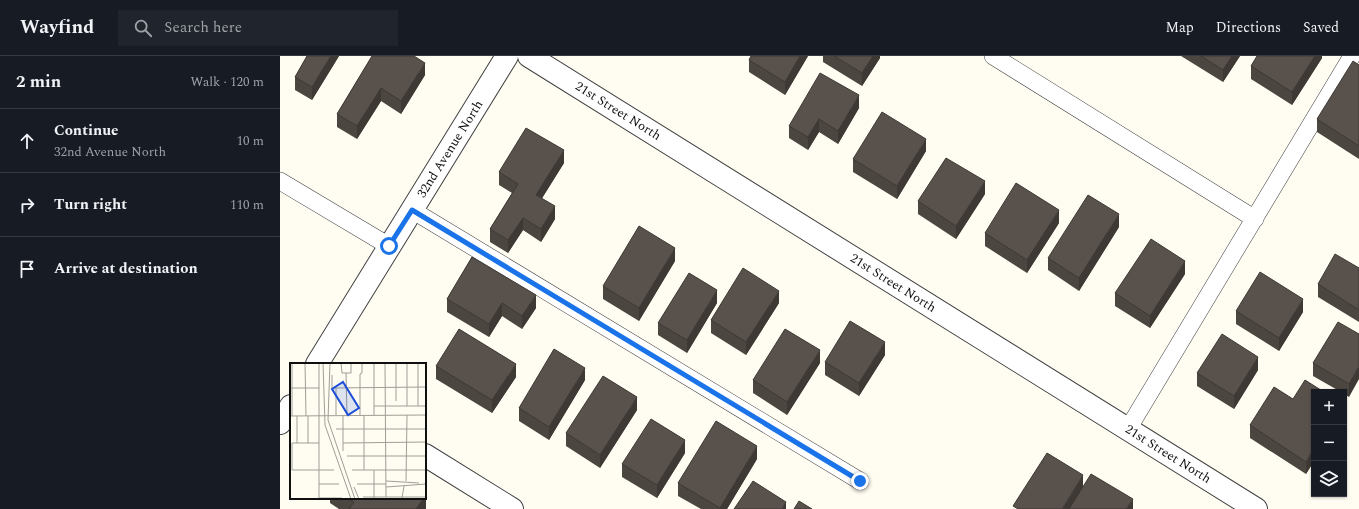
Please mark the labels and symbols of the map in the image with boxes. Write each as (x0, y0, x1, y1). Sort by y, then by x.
street label: 21st Street North (571, 76, 665, 146)
street label: 32nd Avenue North (412, 96, 488, 202)
route start (380, 237, 398, 255)
street label: 21st Street North (846, 248, 940, 318)
inset map (290, 363, 426, 499)
street label: 21st Street North (1121, 419, 1215, 489)
route end (851, 472, 869, 490)

